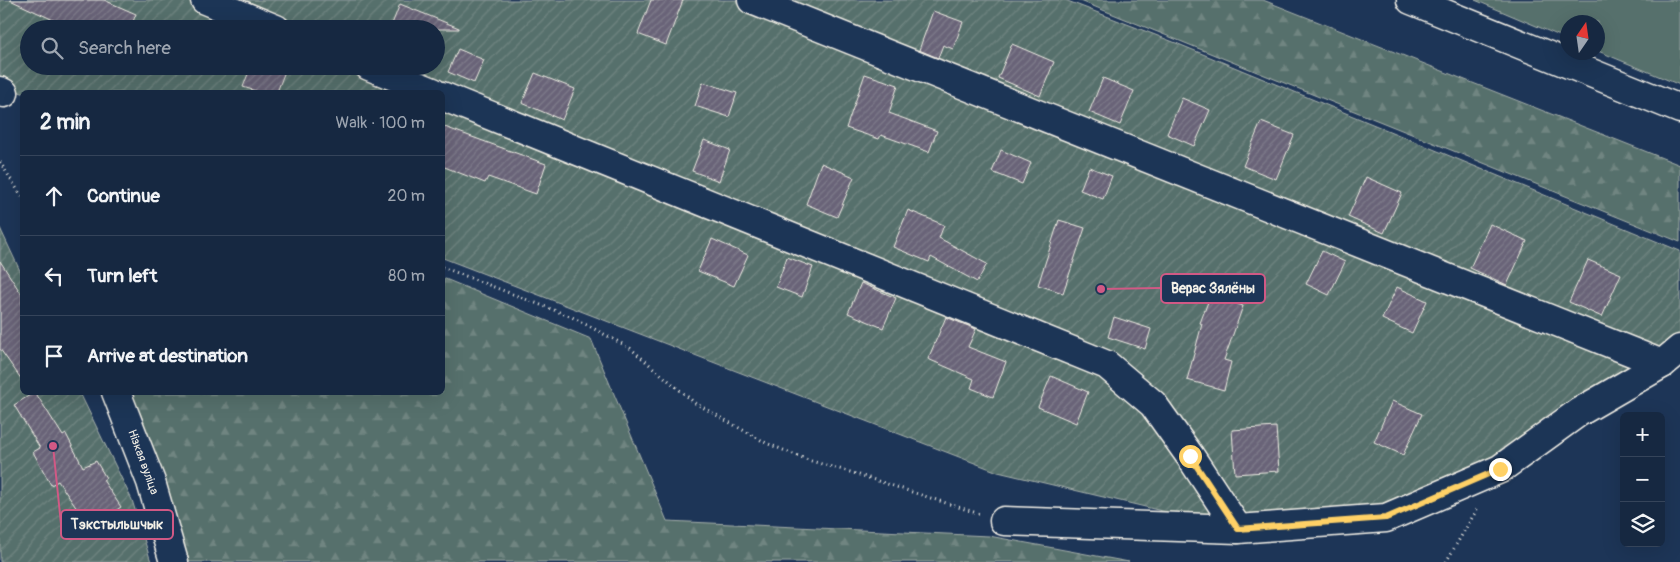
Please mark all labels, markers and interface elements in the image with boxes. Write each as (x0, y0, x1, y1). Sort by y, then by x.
north arrow (1560, 15, 1605, 60)
search box (20, 20, 445, 75)
icon: search (38, 34, 66, 62)
text: Search here (78, 36, 171, 60)
text: 2 min (40, 109, 90, 136)
text: Walk · 100 m (336, 113, 425, 133)
icon: ahead (40, 182, 68, 210)
text: Continue (87, 184, 160, 208)
text: 20 m (387, 186, 425, 206)
icon: left (40, 262, 68, 290)
text: Turn left (87, 264, 157, 288)
text: 80 m (388, 266, 425, 286)
callout: Верас Зялёны (1161, 274, 1265, 303)
text: Верас Зялёны (1171, 280, 1255, 297)
icon: arrive (40, 342, 68, 370)
text: Arrive at destination (87, 344, 248, 368)
map controls (1620, 412, 1665, 547)
button: + (1620, 412, 1665, 457)
street label: Нізкая вуліца (124, 427, 162, 497)
route start (1179, 445, 1202, 468)
button: − (1620, 457, 1665, 502)
route end (1489, 458, 1512, 481)
button: layers (1620, 502, 1665, 547)
callout: Тэкстыльшчык (61, 510, 173, 539)
text: Тэкстыльшчык (70, 516, 163, 533)

